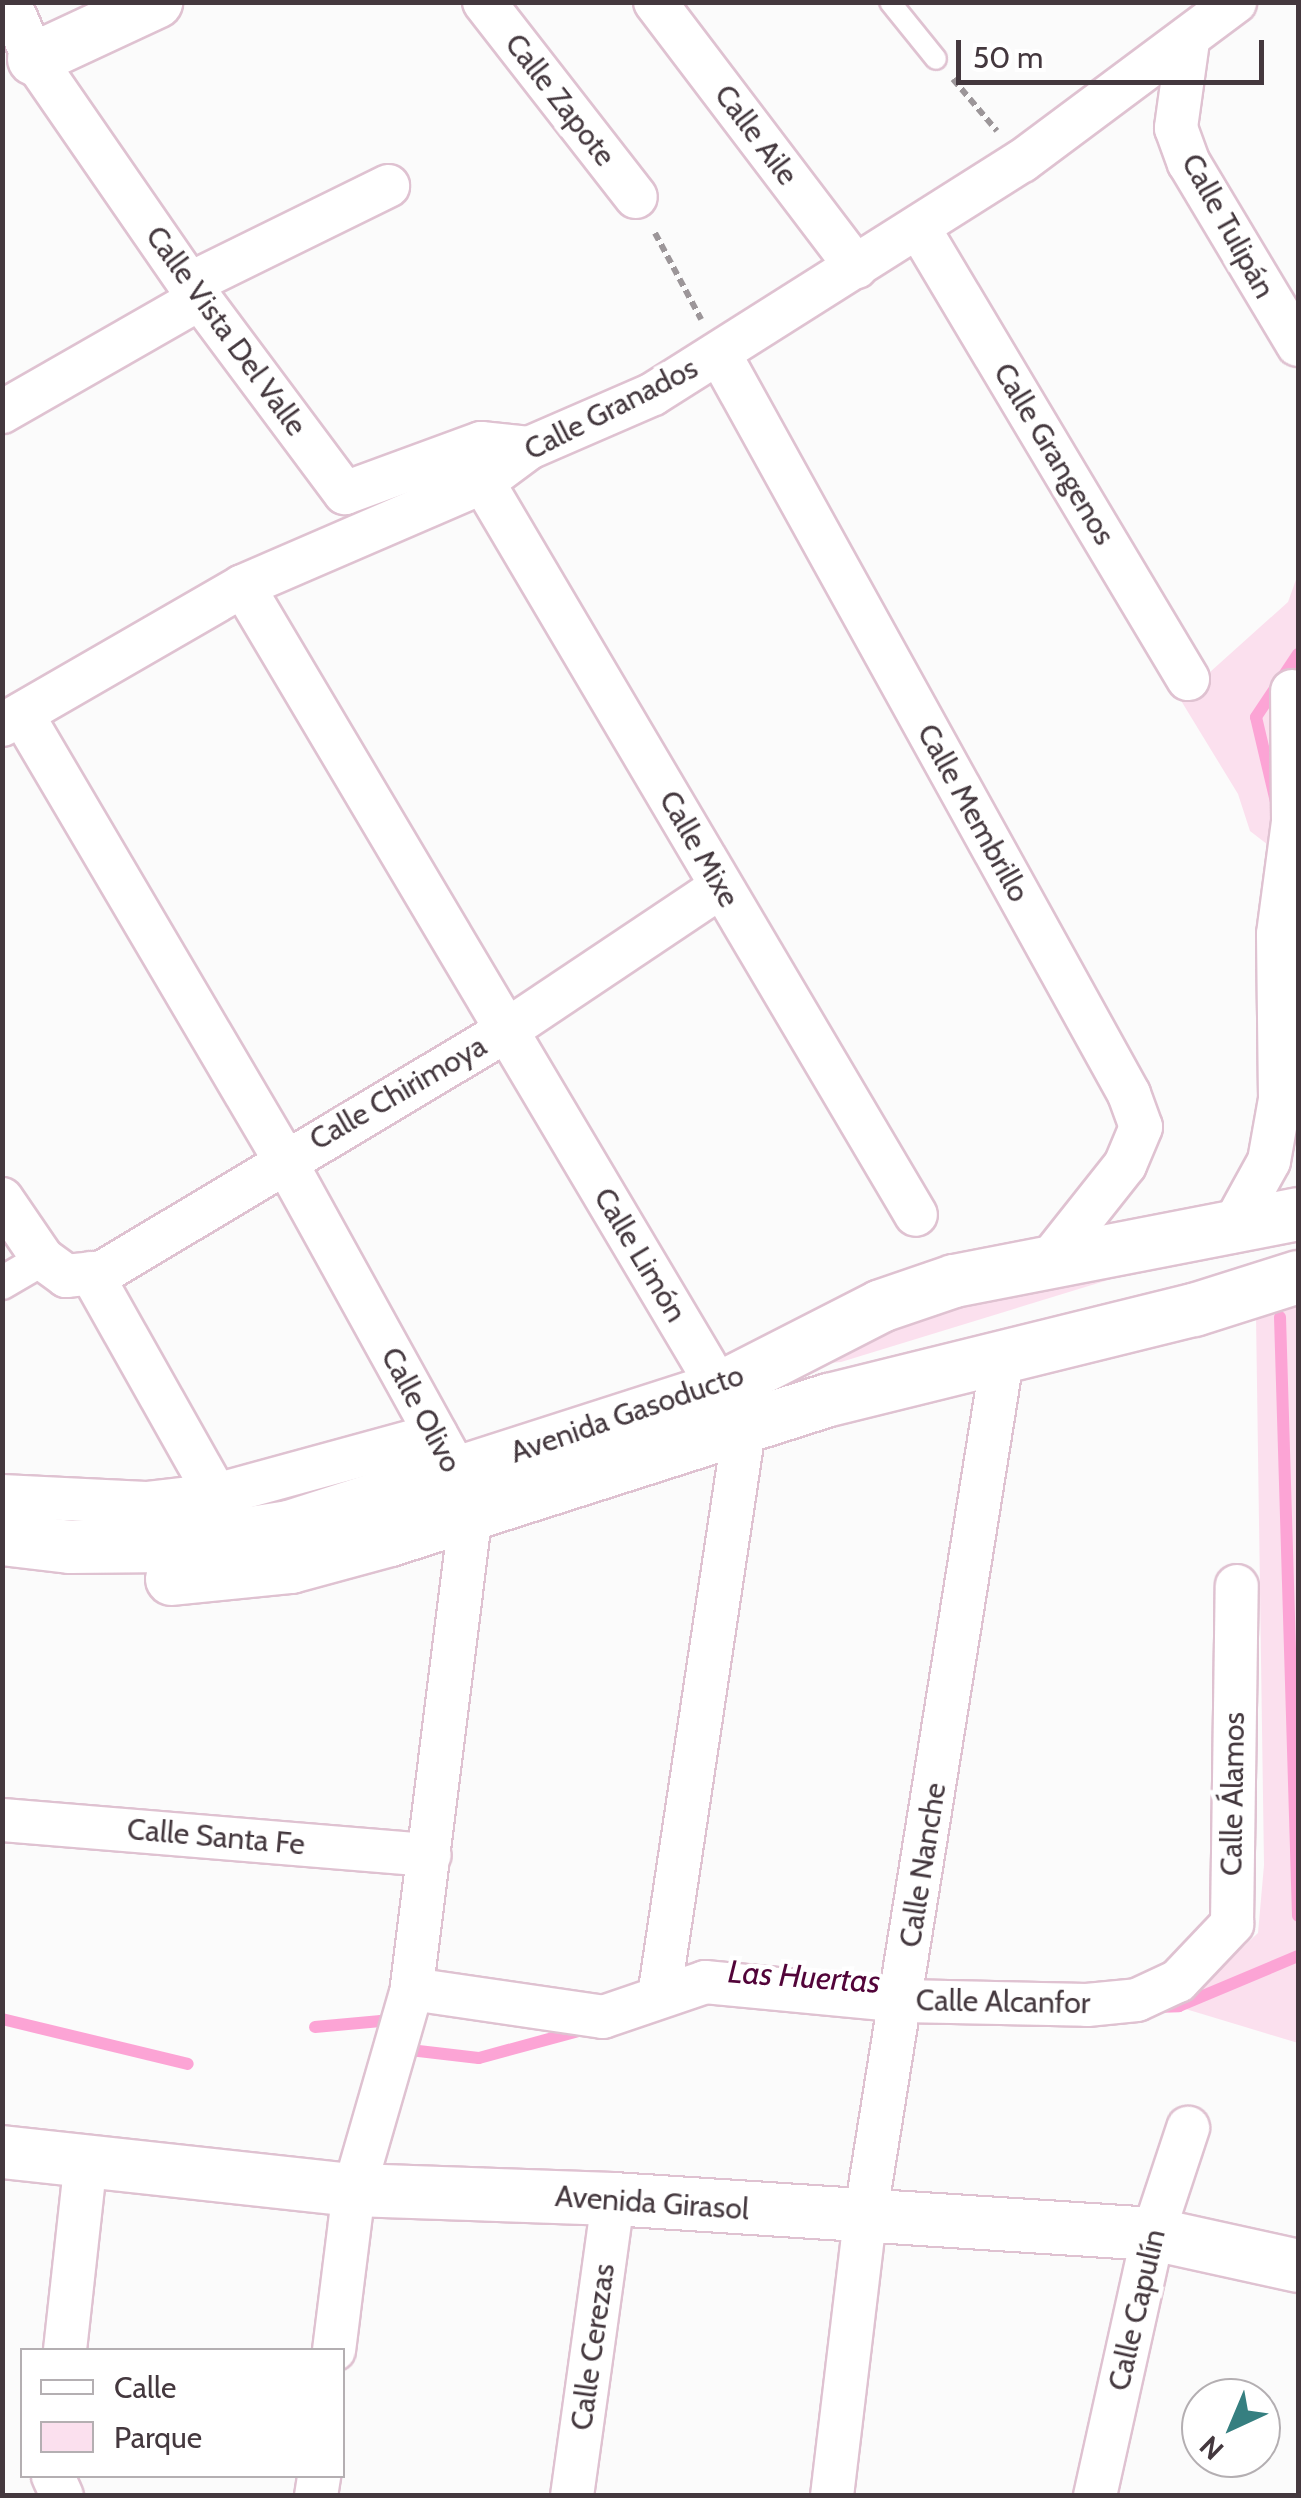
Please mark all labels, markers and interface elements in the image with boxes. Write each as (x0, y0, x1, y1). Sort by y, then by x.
scale bar (961, 20, 1268, 82)
street label: Calle Zapote (497, 27, 623, 173)
text: 50 m (973, 39, 1043, 76)
street label: Calle Aile (707, 78, 805, 192)
street label: Calle Tulipán (1174, 148, 1282, 304)
street label: Calle Vista Del Valle (138, 219, 314, 443)
street label: Calle Granados (518, 350, 704, 468)
street label: Calle Grangenos (986, 357, 1122, 551)
street label: Calle Membrillo (909, 718, 1037, 908)
street label: Calle Mixe (651, 784, 747, 914)
street label: Calle Chirimoya (303, 1028, 493, 1158)
street label: Calle Limón (586, 1181, 694, 1329)
street label: Calle Olivo (373, 1341, 469, 1479)
street label: Avenida Gasoducto (506, 1357, 748, 1471)
street label: Calle Álamos (1214, 1712, 1252, 1876)
street label: Calle Nanche (892, 1780, 954, 1950)
street label: Calle Santa Fe (126, 1811, 306, 1863)
water label: Las Huertas (727, 1953, 881, 2001)
street label: Calle Alcanfor (915, 1982, 1091, 2022)
street label: Avenida Girasol (554, 2178, 750, 2228)
street label: Calle Capulín (1101, 2226, 1173, 2394)
street label: Calle Cerezas (563, 2261, 623, 2433)
legend (20, 2348, 345, 2478)
text: Calle (114, 2369, 176, 2406)
north arrow (1181, 2378, 1281, 2478)
text: Parque (114, 2419, 202, 2456)
text: N (1193, 2429, 1230, 2467)

